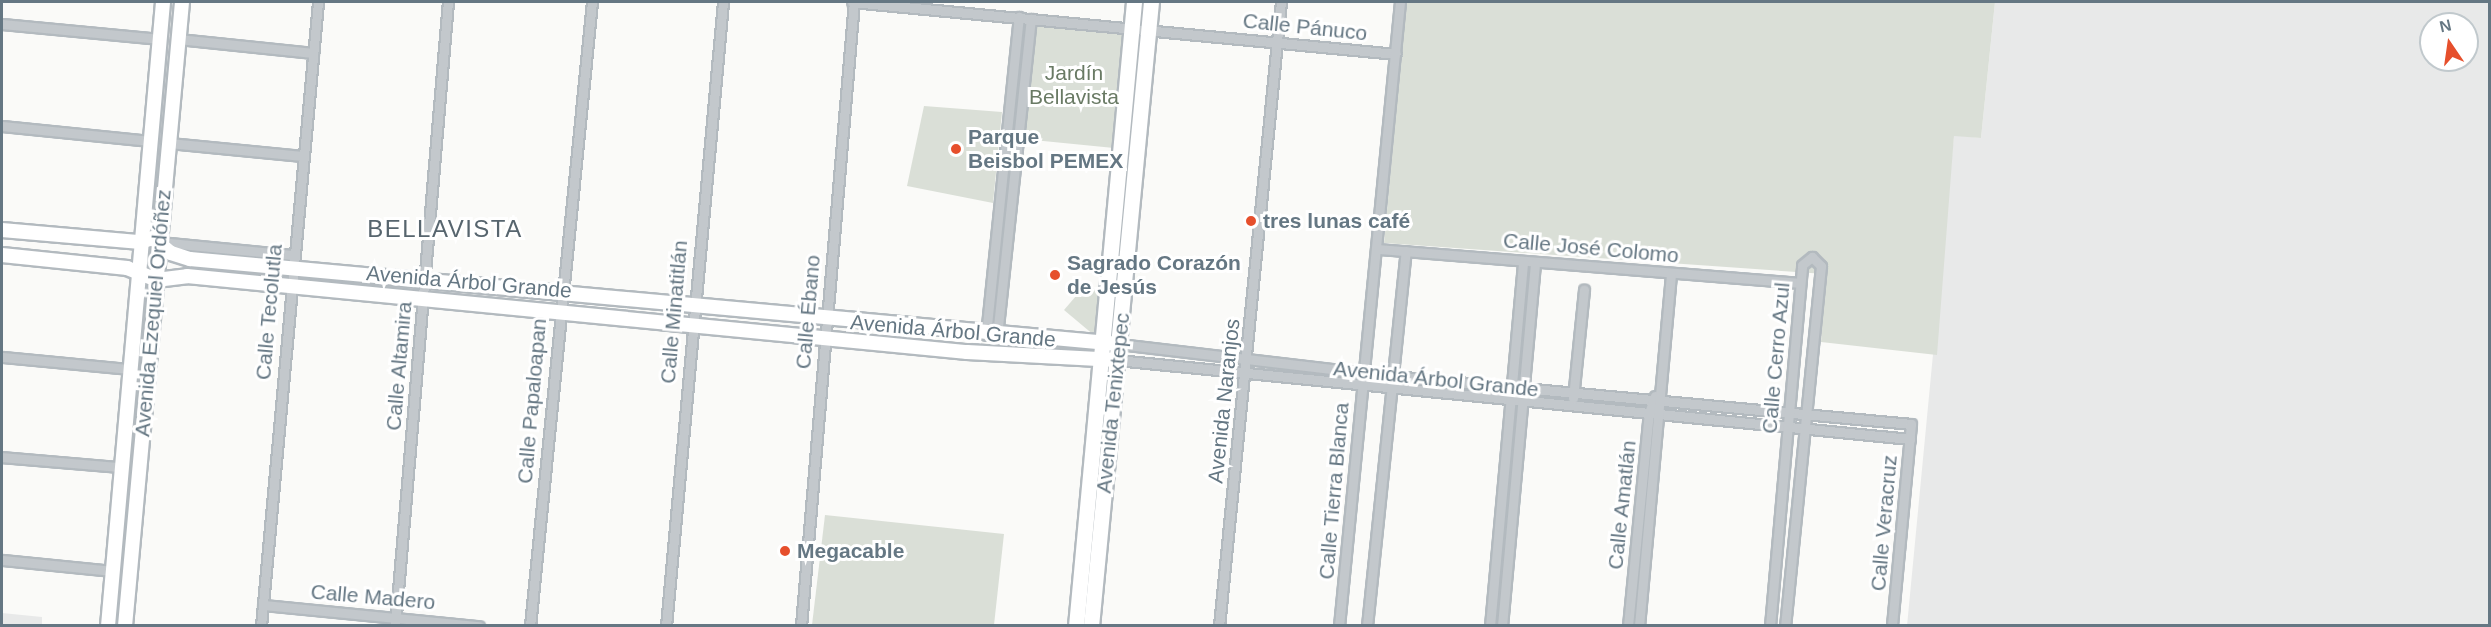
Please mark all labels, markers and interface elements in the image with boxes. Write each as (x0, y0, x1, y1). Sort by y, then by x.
street label: Calle Pánuco (1242, 8, 1368, 46)
north arrow (2419, 12, 2479, 72)
text: N (2438, 16, 2453, 36)
park label: Jardín Bellavista (1029, 60, 1119, 110)
place label: Parque Beisbol PEMEX (968, 124, 1123, 174)
marker: Parque Beisbol PEMEX (949, 142, 963, 156)
street label: Avenida Ezequiel Ordóñez (130, 188, 176, 438)
place label: tres lunas café (1263, 208, 1410, 234)
marker: tres lunas café (1244, 214, 1258, 228)
district label: BELLAVISTA (367, 215, 523, 243)
street label: Calle José Colomo (1502, 228, 1680, 268)
street label: Calle Minatitlán (655, 239, 693, 385)
street label: Calle Tecolutla (250, 243, 288, 381)
place label: Sagrado Corazón de Jesús (1067, 250, 1241, 300)
street label: Calle Ébano (790, 254, 826, 370)
street label: Avenida Árbol Grande (365, 260, 573, 304)
marker: Sagrado Corazón de Jesús (1048, 268, 1062, 282)
street label: Calle Cerro Azul (1757, 281, 1795, 435)
street label: Calle Altamira (381, 300, 417, 432)
street label: Avenida Árbol Grande (849, 309, 1057, 353)
street label: Avenida Tenixtepec (1091, 311, 1135, 495)
street label: Calle Papaloapan (512, 317, 552, 485)
street label: Avenida Naranjos (1203, 317, 1245, 485)
street label: Avenida Árbol Grande (1332, 356, 1540, 402)
street label: Calle Tierra Blanca (1314, 401, 1354, 581)
street label: Calle Amatlán (1603, 439, 1641, 571)
street label: Calle Veracruz (1865, 454, 1903, 592)
place label: Megacable (797, 538, 904, 564)
marker: Megacable (778, 544, 792, 558)
street label: Calle Madero (310, 579, 436, 615)

